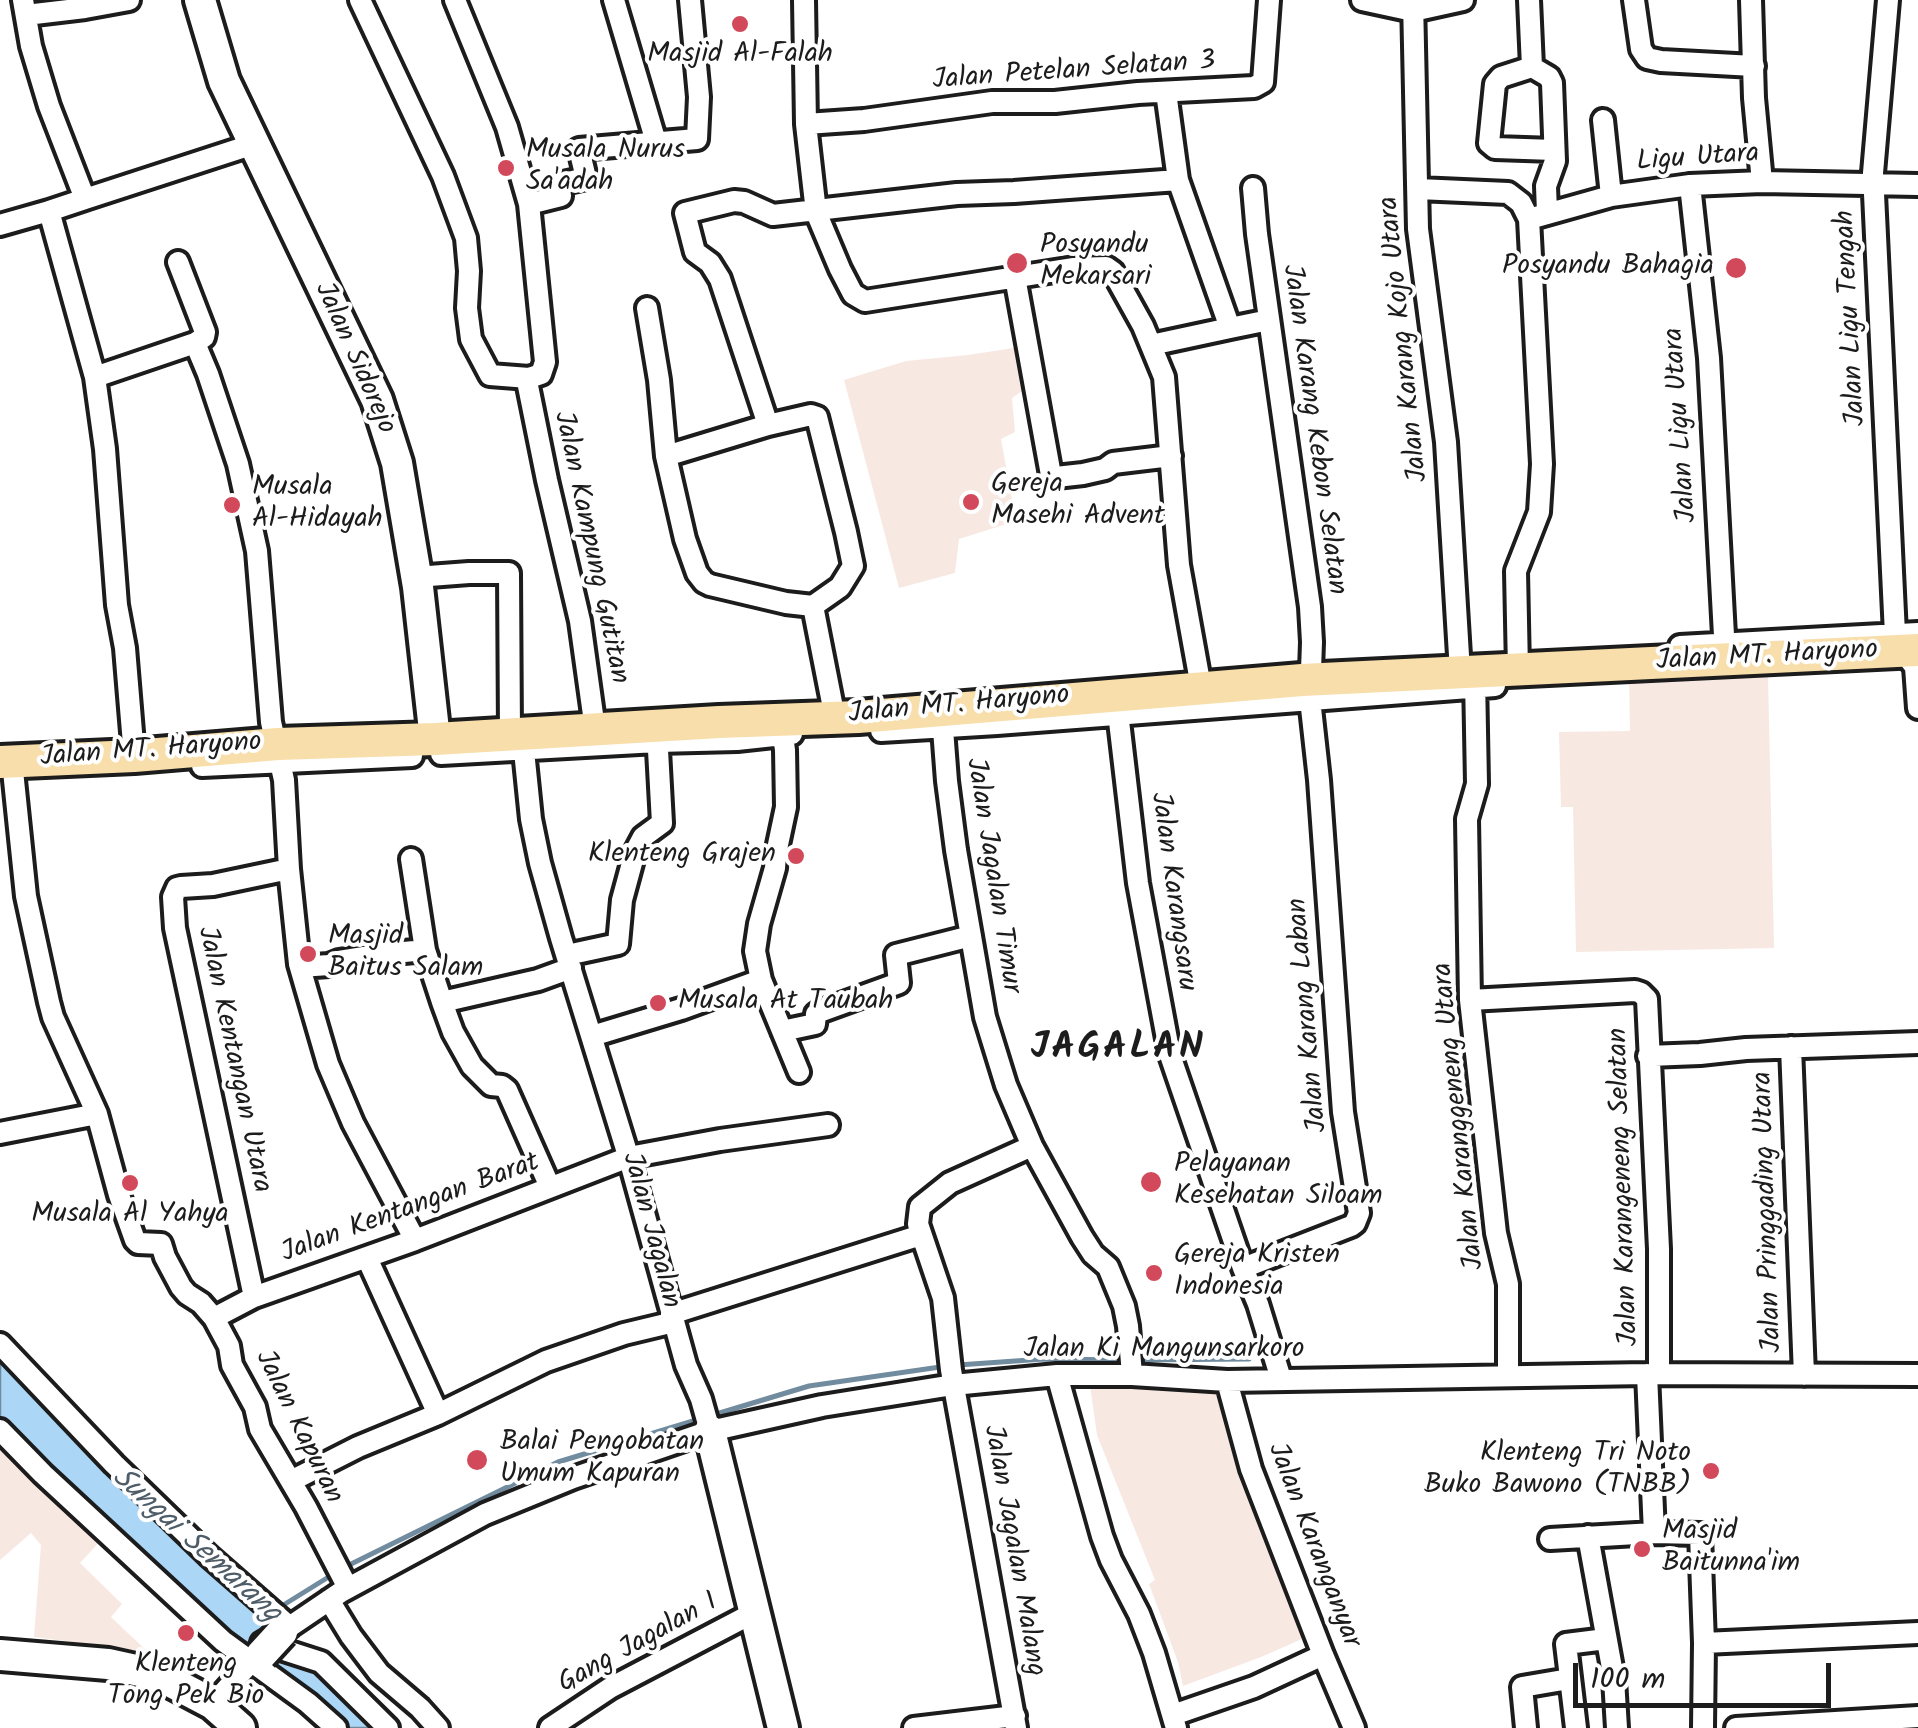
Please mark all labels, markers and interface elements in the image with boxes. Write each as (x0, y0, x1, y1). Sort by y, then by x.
marker: Masjid Al-Falah (729, 13, 751, 35)
place label: Masjid Al-Falah (647, 39, 833, 73)
street label: Jalan Petelan Selatan 3 (932, 46, 1216, 100)
place label: Musala Nurus Sa'adah (526, 135, 685, 201)
street label: Ligu Utara (1635, 139, 1761, 181)
marker: Musala Nurus Sa'adah (495, 157, 517, 179)
street label: Jalan Karang Kojo Utara (1374, 194, 1438, 484)
street label: Jalan Ligu Tengah (1831, 209, 1875, 427)
place label: Posyandu Mekarsari (1040, 230, 1151, 296)
marker: Posyandu Mekarsari (1004, 250, 1030, 276)
place label: Posyandu Bahagia (1502, 251, 1714, 285)
marker: Posyandu Bahagia (1723, 255, 1749, 281)
street label: Jalan Karang Kebon Selatan (1272, 263, 1352, 597)
street label: Jalan Sidorejo (305, 278, 401, 440)
street label: Jalan Ligu Utara (1659, 326, 1707, 524)
street label: Jalan Kampung Gutitan (544, 409, 634, 687)
place label: Gereja Masehi Advent (991, 469, 1165, 535)
place label: Musala Al-Hidayah (252, 472, 383, 538)
marker: Gereja Masehi Advent (960, 491, 982, 513)
marker: Musala Al-Hidayah (221, 494, 243, 516)
street label: Jalan MT. Haryono (1655, 635, 1879, 681)
street label: Jalan MT. Haryono (847, 681, 1071, 733)
street label: Jalan MT. Haryono (39, 728, 263, 776)
street label: Jalan Jagalan Timur (956, 756, 1026, 996)
street label: Jalan Karangsaru (1140, 790, 1202, 994)
place label: Klenteng Grajen (588, 839, 776, 873)
marker: Klenteng Grajen (785, 845, 807, 867)
street label: Jalan Karang Laban (1283, 896, 1337, 1134)
place label: Masjid Baitus Salam (328, 921, 483, 987)
street label: Jalan Kentangan Utara (187, 924, 277, 1196)
marker: Masjid Baitus Salam (297, 943, 319, 965)
street label: Jalan Karanggeneng Utara (1428, 961, 1494, 1271)
place label: Musala At Taubah (678, 986, 893, 1020)
marker: Musala At Taubah (647, 992, 669, 1014)
street label: Jalan Karangeneng Selatan (1604, 1027, 1648, 1347)
district label: JAGALAN (1030, 1029, 1206, 1075)
street label: Jalan Pringgading Utara (1748, 1071, 1792, 1353)
street label: Jalan Kentangan Barat (277, 1148, 545, 1272)
street label: Jalan Jagalan (612, 1149, 686, 1313)
place label: Pelayanan Kesehatan Siloam (1174, 1149, 1382, 1215)
marker: Pelayanan Kesehatan Siloam (1138, 1169, 1164, 1195)
marker: Musala Al Yahya (119, 1172, 141, 1194)
place label: Musala Al Yahya (31, 1199, 229, 1233)
place label: Gereja Kristen Indonesia (1174, 1240, 1340, 1306)
marker: Gereja Kristen Indonesia (1143, 1262, 1165, 1284)
street label: Jalan Ki Mangunsarkoro (1024, 1334, 1304, 1368)
street label: Jalan Kapuran (245, 1346, 349, 1510)
street label: Jalan Jagalan Malang (973, 1423, 1051, 1679)
place label: Balai Pengobatan Umum Kapuran (500, 1427, 704, 1493)
place label: Klenteng Tri Noto Buko Bawono (TNBB) (1424, 1438, 1691, 1504)
street label: Jalan Karanganyar (1258, 1439, 1366, 1653)
marker: Balai Pengobatan Umum Kapuran (464, 1447, 490, 1473)
marker: Klenteng Tri Noto Buko Bawono (TNBB) (1700, 1460, 1722, 1482)
water label: Sungai Semarang (103, 1462, 287, 1632)
place label: Masjid Baitunna'im (1662, 1516, 1800, 1582)
marker: Masjid Baitunna'im (1631, 1538, 1653, 1560)
street label: Gang Jagalan I (553, 1587, 725, 1703)
marker: Klenteng Tong Pek Bio (175, 1622, 197, 1644)
scale bar (1578, 1643, 1836, 1705)
place label: Klenteng Tong Pek Bio (108, 1649, 264, 1715)
text: 100 m (1590, 1656, 1665, 1704)

